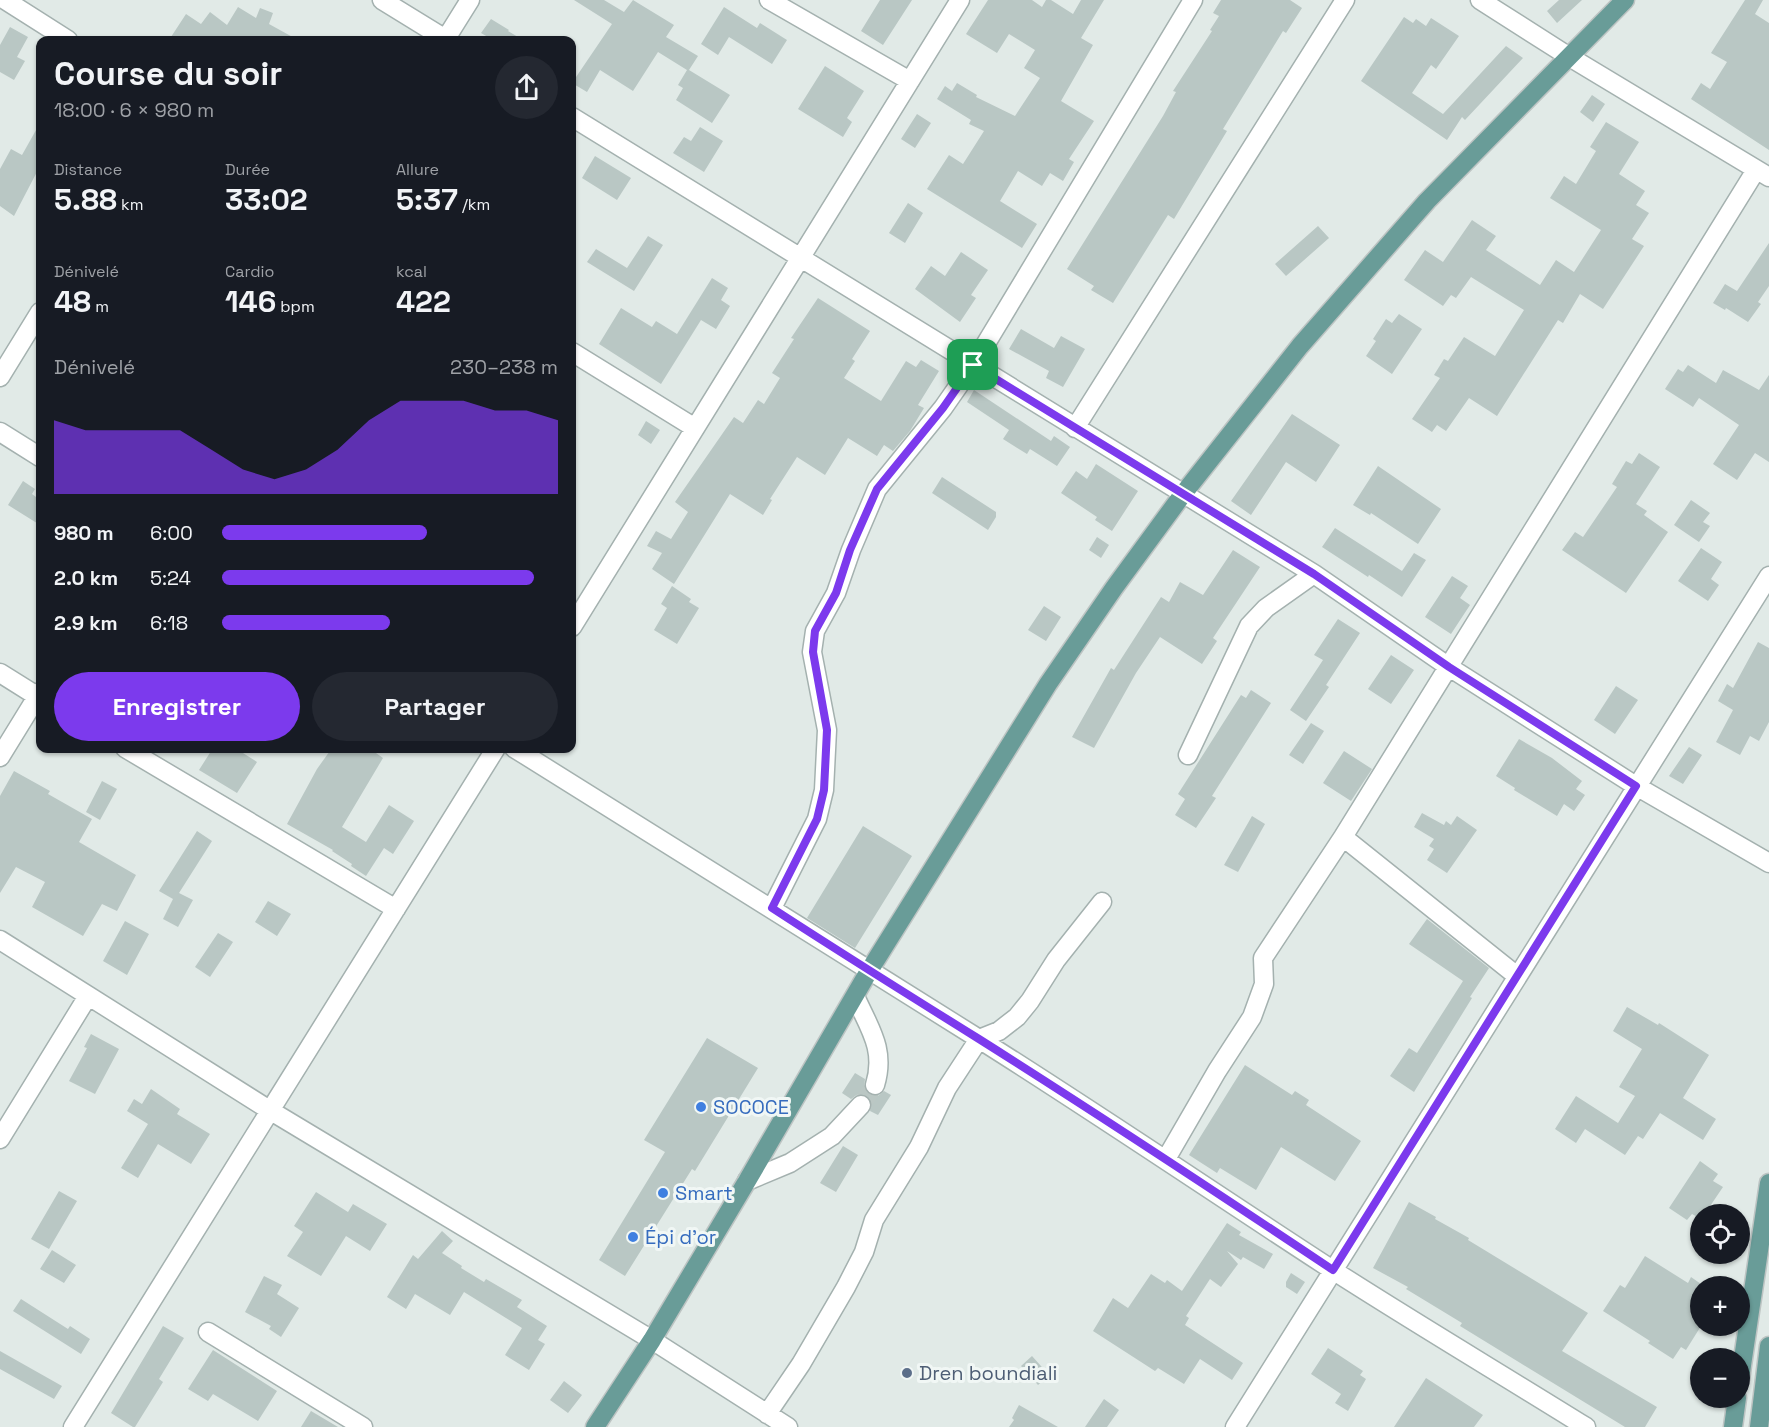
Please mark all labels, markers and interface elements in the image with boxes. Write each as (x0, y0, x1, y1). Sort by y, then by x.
text: Course du soir (54, 53, 282, 95)
button: share (495, 56, 558, 119)
text: 18:00 · 6 × 980 m (54, 97, 214, 123)
text: Distance (54, 159, 122, 180)
text: Durée (225, 159, 270, 180)
text: Allure (396, 159, 439, 180)
text: 5.88 (54, 180, 117, 219)
text: 33:02 (225, 180, 308, 219)
text: 5:37 (396, 180, 458, 219)
text: km (117, 194, 143, 215)
text: /km (458, 194, 490, 215)
text: Dénivelé (54, 261, 119, 282)
text: Cardio (225, 261, 274, 282)
text: kcal (396, 261, 427, 282)
text: 48 (54, 282, 91, 321)
text: 146 (225, 282, 276, 321)
text: 422 (396, 282, 451, 321)
text: m (91, 296, 109, 317)
text: bpm (276, 296, 315, 317)
pin (947, 339, 998, 390)
icon: arrive (956, 348, 989, 381)
text: Dénivelé (54, 354, 135, 380)
text: 230–238 m (450, 354, 558, 380)
text: 980 m (54, 520, 113, 546)
text: 6:00 (150, 520, 193, 546)
text: 2.0 km (54, 565, 118, 591)
text: 5:24 (150, 565, 191, 591)
text: 2.9 km (54, 610, 118, 636)
text: 6:18 (150, 610, 188, 636)
button: Enregistrer (54, 672, 300, 741)
button: Partager (312, 672, 558, 741)
place label: SOCOCE (713, 1094, 789, 1120)
marker: SOCOCE (694, 1100, 708, 1114)
place label: Smart (675, 1180, 733, 1206)
marker: Smart (656, 1186, 670, 1200)
map controls (1690, 1204, 1750, 1408)
button: locate (1690, 1204, 1750, 1264)
place label: Épi d'or (645, 1224, 716, 1250)
marker: Épi d'or (626, 1230, 640, 1244)
button: + (1690, 1276, 1750, 1336)
button: − (1690, 1348, 1750, 1408)
place label: Dren boundiali (919, 1360, 1058, 1386)
marker: Dren boundiali (900, 1366, 914, 1380)

